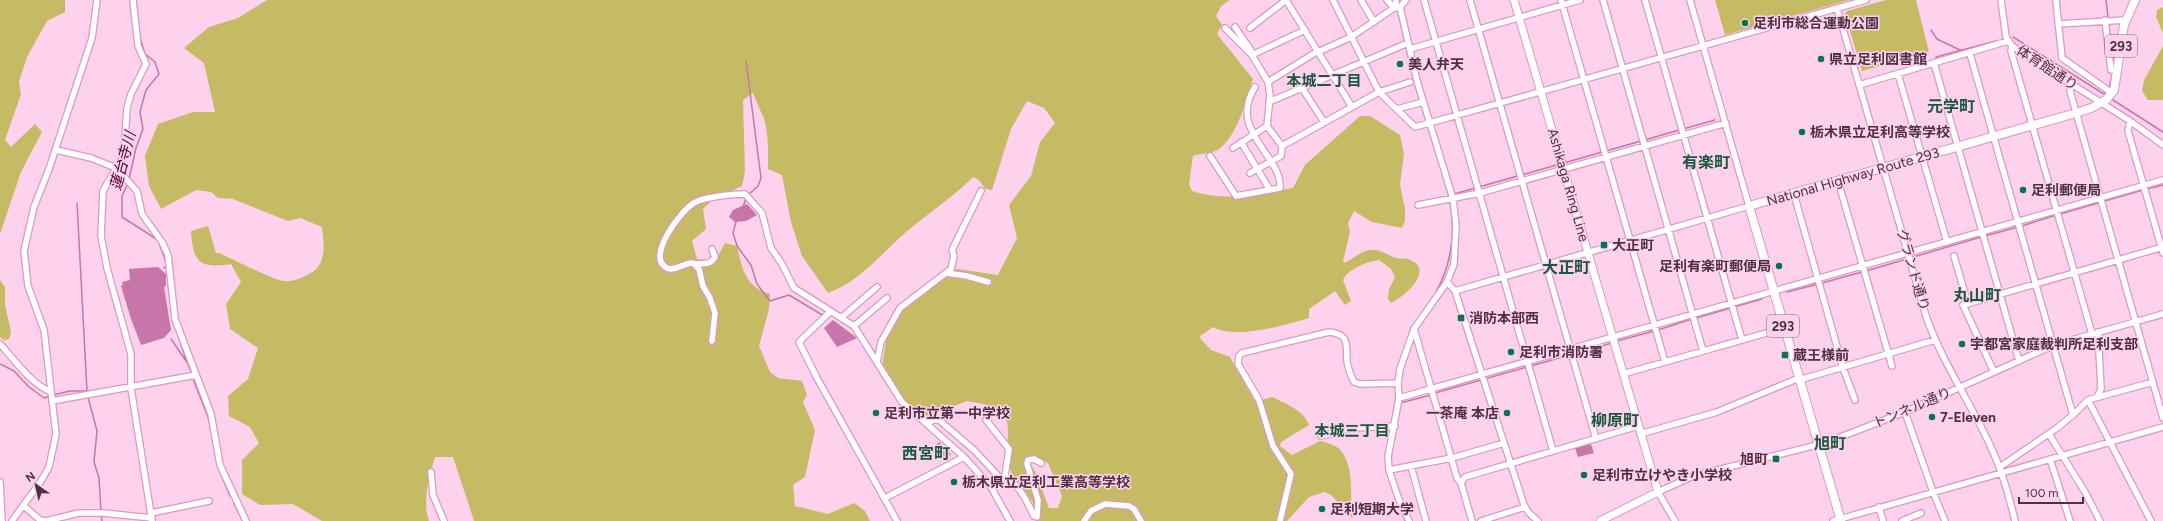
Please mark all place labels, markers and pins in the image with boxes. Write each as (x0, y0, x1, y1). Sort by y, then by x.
place label: 足利市総合運動公園 (1753, 15, 1879, 32)
marker: 足利市総合運動公園 (1740, 18, 1750, 28)
place label: 県立足利図書館 (1829, 51, 1927, 68)
marker: 県立足利図書館 (1816, 54, 1826, 64)
place label: 美人弁天 (1408, 56, 1464, 73)
marker: 美人弁天 (1395, 59, 1405, 69)
place label: 栃木県立足利高等学校 (1810, 124, 1950, 141)
marker: 栃木県立足利高等学校 (1797, 127, 1807, 137)
place label: 足利郵便局 (2031, 182, 2101, 199)
marker: 足利郵便局 (2018, 185, 2028, 195)
place label: 大正町 (1612, 237, 1654, 254)
marker: 大正町 (1599, 240, 1609, 250)
place label: 足利有楽町郵便局 (1659, 258, 1771, 275)
marker: 足利有楽町郵便局 (1774, 261, 1784, 271)
place label: 消防本部西 (1469, 310, 1539, 327)
marker: 消防本部西 (1456, 313, 1466, 323)
place label: 宇都宮家庭裁判所足利支部 (1970, 336, 2138, 353)
marker: 宇都宮家庭裁判所足利支部 (1957, 339, 1967, 349)
place label: 足利市消防署 (1519, 344, 1603, 361)
marker: 足利市消防署 (1506, 347, 1516, 357)
place label: 蔵王様前 (1793, 347, 1849, 364)
marker: 蔵王様前 (1780, 350, 1790, 360)
place label: 足利市立第一中学校 (884, 405, 1010, 422)
place label: 一茶庵 本店 (1426, 405, 1499, 422)
marker: 足利市立第一中学校 (871, 408, 881, 418)
marker: 一茶庵 本店 (1502, 408, 1512, 418)
place label: 7-Eleven (1940, 409, 1996, 426)
marker: 7-Eleven (1927, 412, 1937, 422)
place label: 旭町 (1740, 451, 1768, 468)
marker: 旭町 (1771, 454, 1781, 464)
place label: 足利市立けやき小学校 (1592, 467, 1732, 484)
marker: 足利市立けやき小学校 (1579, 470, 1589, 480)
place label: 栃木県立足利工業高等学校 (962, 474, 1130, 491)
marker: 栃木県立足利工業高等学校 (949, 477, 959, 487)
place label: 足利短期大学 (1330, 501, 1414, 518)
marker: 足利短期大学 (1317, 504, 1327, 514)

